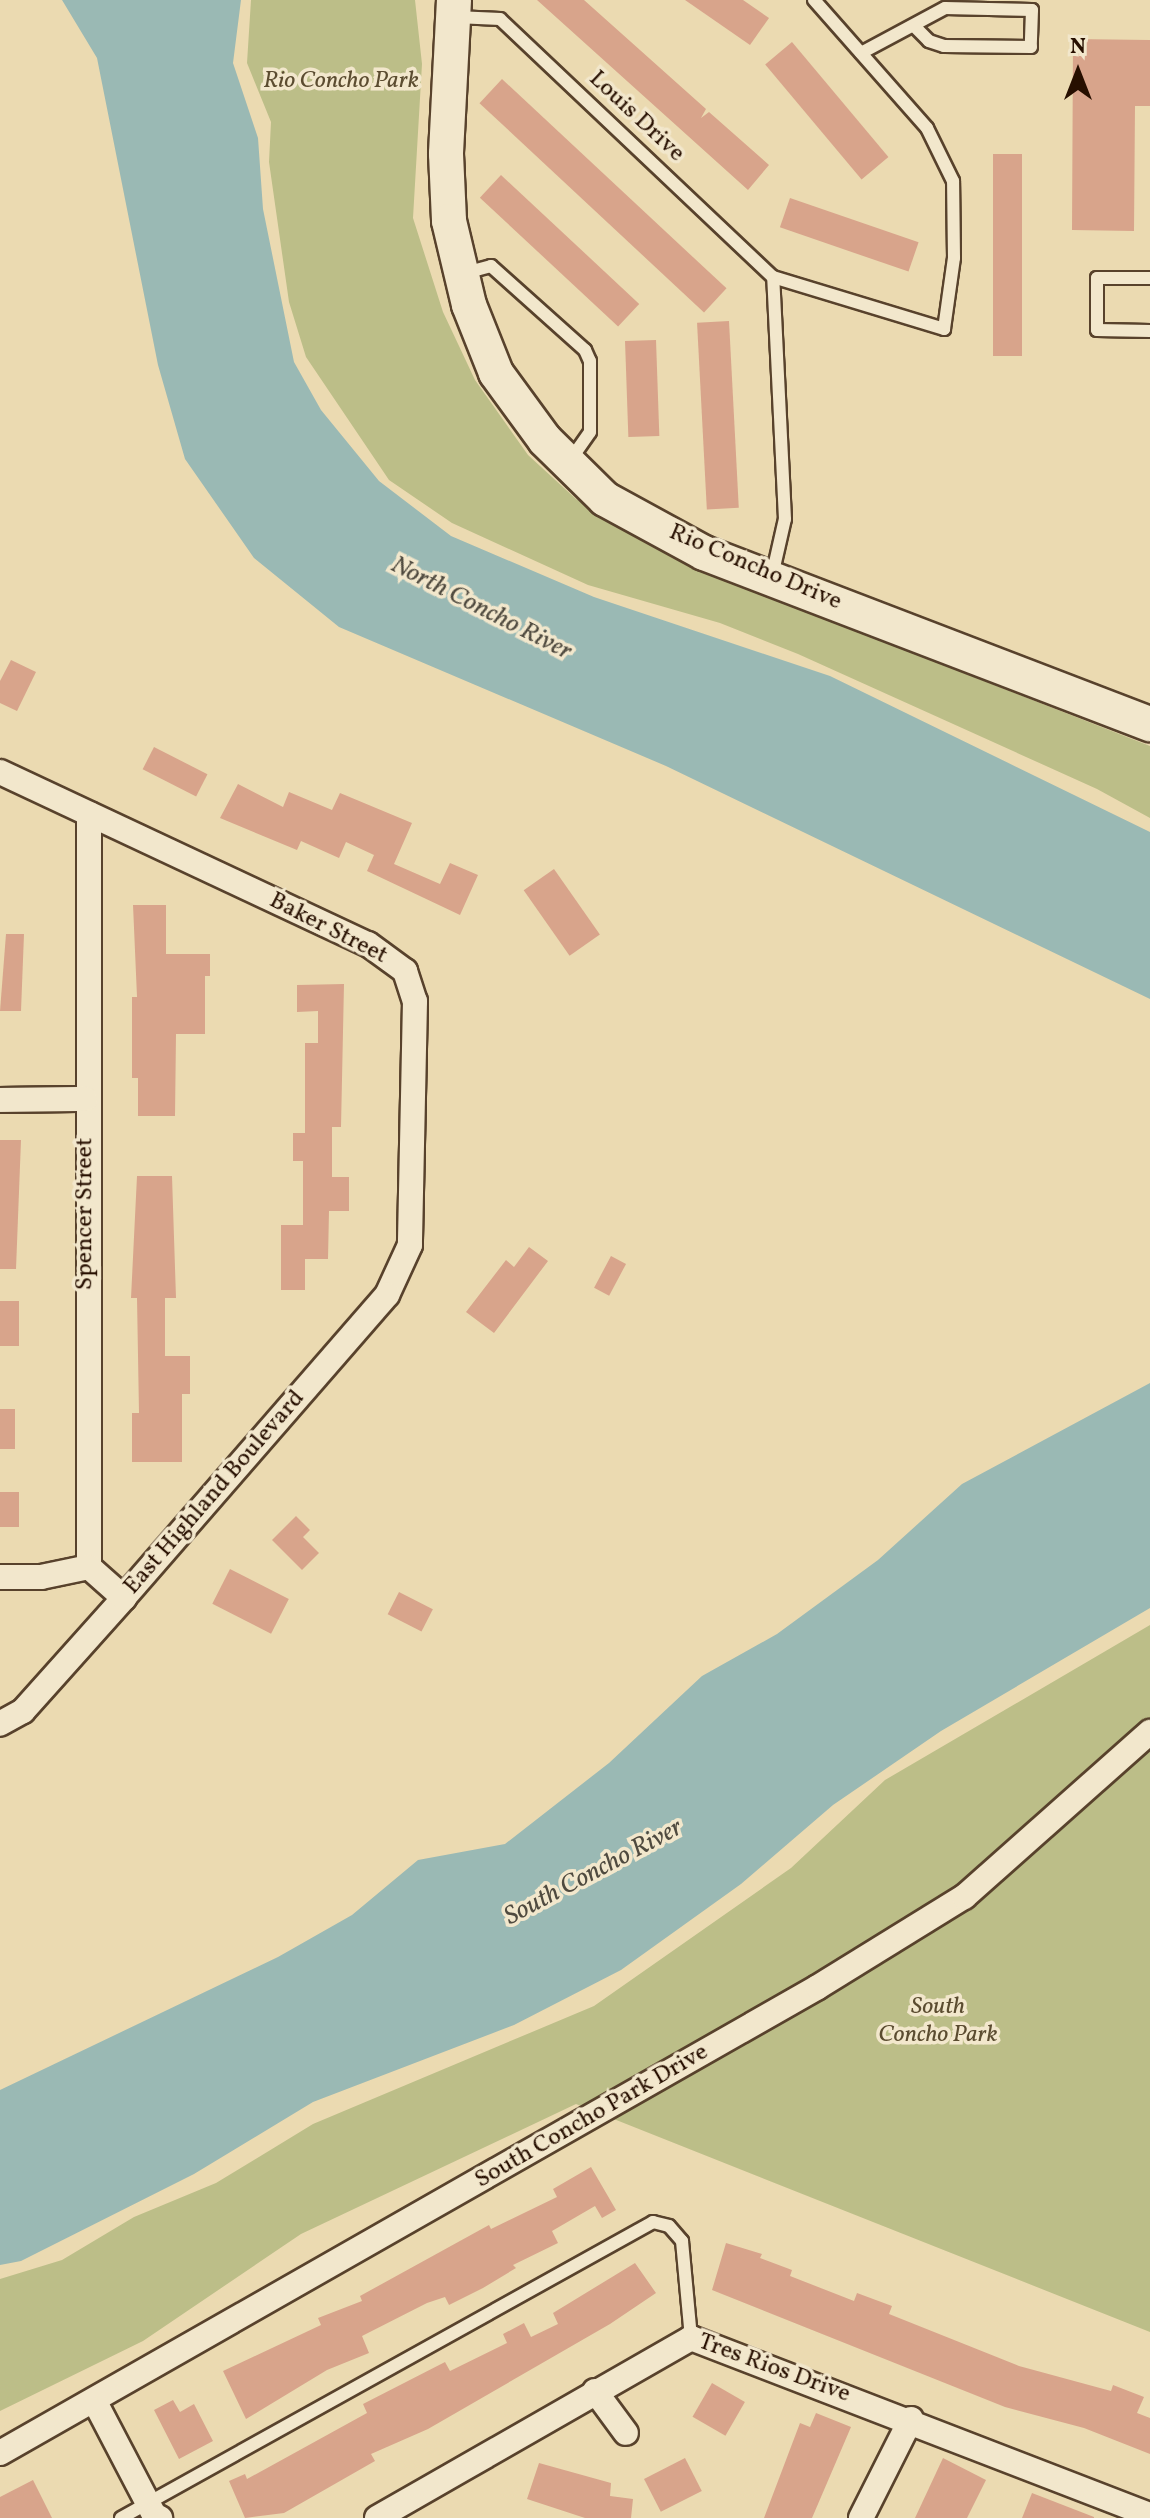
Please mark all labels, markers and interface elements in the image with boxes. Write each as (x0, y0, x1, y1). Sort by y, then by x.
north arrow (1038, 32, 1118, 112)
text: N (1070, 32, 1086, 63)
street label: Louis Drive (582, 65, 690, 169)
park label: Rio Concho Park (263, 68, 419, 96)
street label: Rio Concho Drive (664, 519, 846, 617)
water label: North Concho River (385, 550, 577, 668)
street label: Baker Street (264, 887, 392, 971)
street label: Spencer Street (72, 1138, 100, 1290)
street label: East Highland Boulevard (118, 1385, 312, 1601)
water label: South Concho River (500, 1813, 688, 1933)
park label: South Concho Park (878, 1994, 998, 2050)
street label: South Concho Park Drive (470, 2038, 714, 2196)
street label: Tres Rios Drive (694, 2328, 854, 2410)

